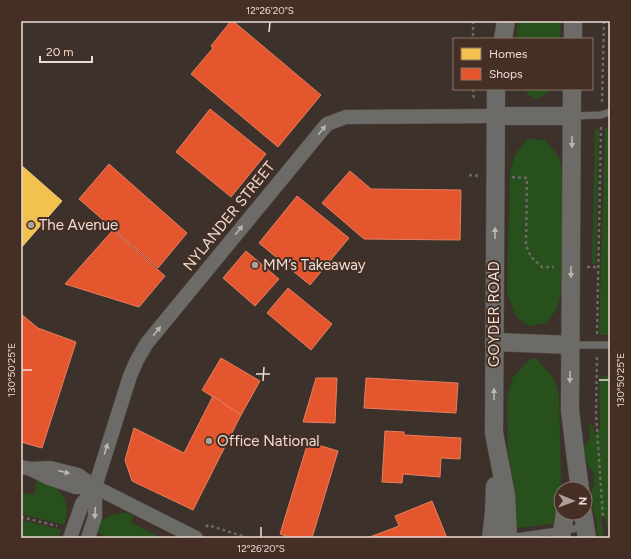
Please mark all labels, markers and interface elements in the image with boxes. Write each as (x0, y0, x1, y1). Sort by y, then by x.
text: 12°26'20"S (246, 4, 294, 17)
scale bar (40, 38, 92, 64)
legend (453, 38, 593, 90)
text: 20 m (46, 45, 74, 59)
text: Homes (489, 47, 528, 61)
text: Shops (489, 67, 523, 81)
one-way arrow (317, 124, 326, 135)
one-way arrow (569, 136, 575, 149)
street label: NYLANDER STREET (179, 157, 279, 274)
place label: The Avenue (39, 216, 118, 234)
marker: The Avenue (26, 220, 36, 230)
one-way arrow (235, 225, 244, 236)
one-way arrow (492, 226, 498, 239)
place label: MM’s Takeaway (263, 256, 366, 274)
marker: MM’s Takeaway (250, 260, 260, 270)
street label: GOYDER ROAD (485, 261, 503, 367)
one-way arrow (568, 266, 574, 279)
one-way arrow (152, 325, 161, 336)
text: 130°50'25"E (5, 343, 18, 397)
text: 130°50'25"E (614, 353, 627, 407)
one-way arrow (567, 371, 573, 384)
one-way arrow (491, 387, 497, 400)
place label: Office National (217, 432, 320, 450)
marker: Office National (204, 436, 214, 446)
one-way arrow (104, 443, 110, 455)
one-way arrow (58, 469, 71, 475)
north arrow (553, 481, 593, 521)
text: N (576, 497, 589, 506)
one-way arrow (91, 507, 98, 519)
text: 12°26'20"S (237, 542, 285, 555)

